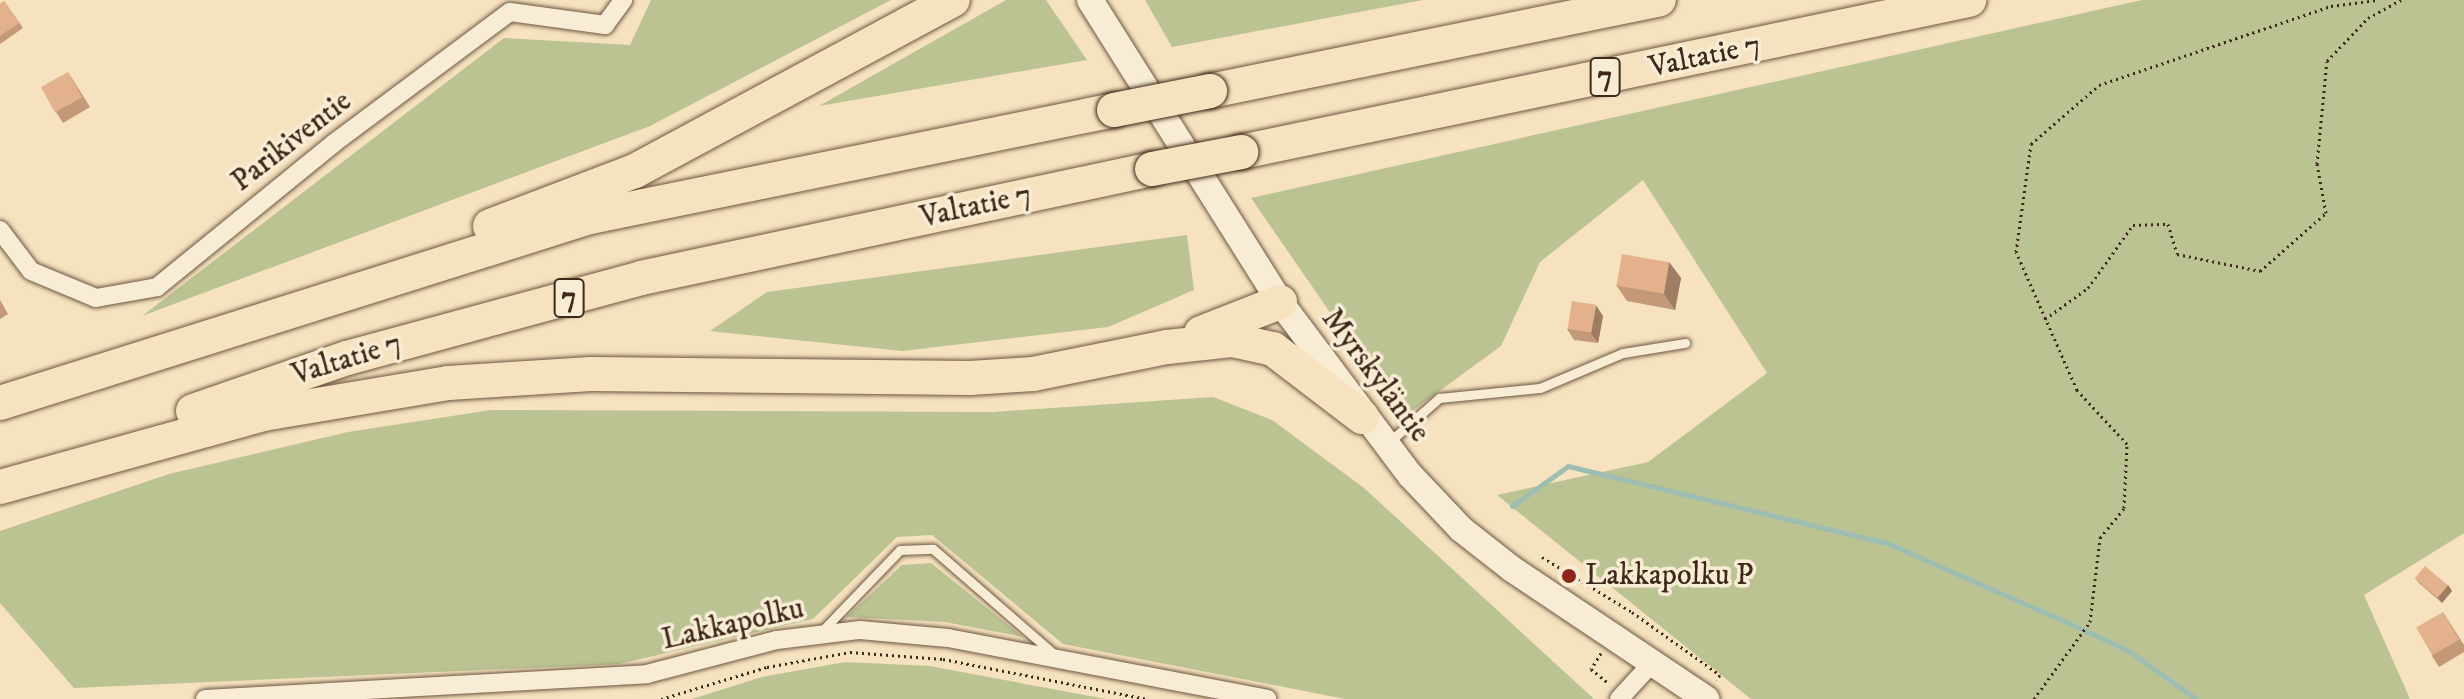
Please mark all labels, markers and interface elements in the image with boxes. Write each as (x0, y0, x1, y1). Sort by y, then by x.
street label: Valtatie 7 (1646, 28, 1764, 86)
road number: 7 (1589, 53, 1621, 101)
street label: Parikiventie (225, 84, 359, 200)
street label: Valtatie 7 (917, 178, 1035, 236)
road number: 7 (553, 274, 585, 322)
street label: Myrskyläntie (1313, 302, 1437, 450)
street label: Valtatie 7 (288, 326, 406, 394)
place label: Lakkapolku P (1585, 558, 1753, 594)
marker: Lakkapolku P (1560, 567, 1578, 585)
street label: Lakkapolku (659, 591, 807, 659)

